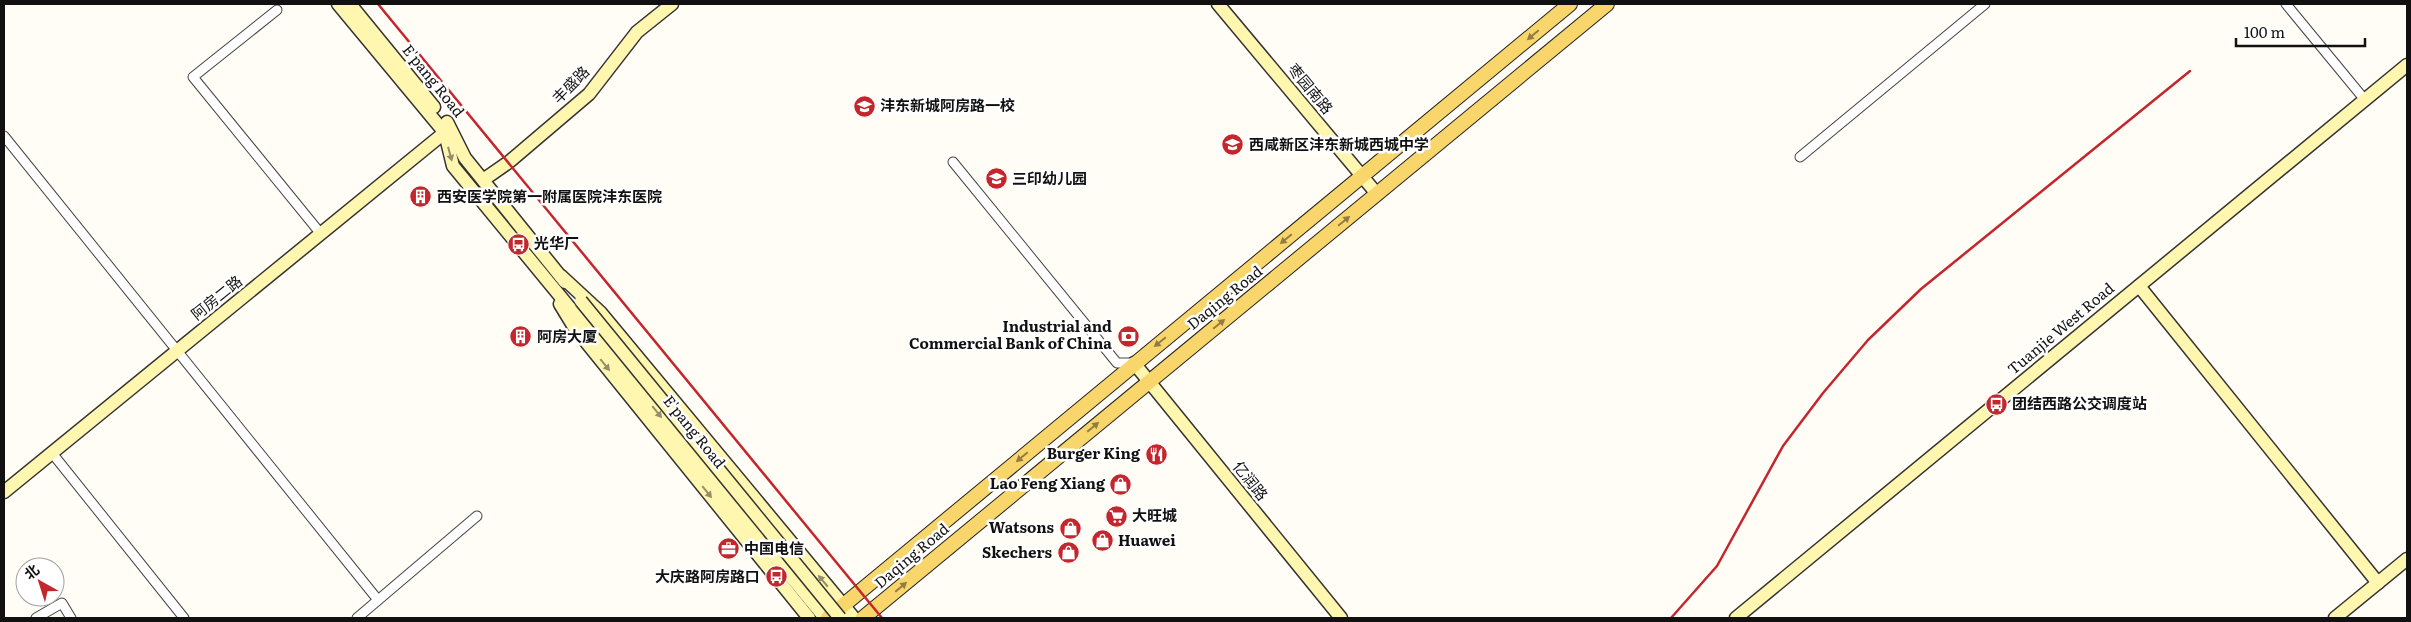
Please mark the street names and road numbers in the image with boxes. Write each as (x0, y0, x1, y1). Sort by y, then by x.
street label: E'pang Road (398, 39, 471, 121)
street label: 枣园南路 (1283, 58, 1339, 118)
street label: 丰盛路 (546, 60, 594, 108)
street label: Daqing Road (1181, 259, 1267, 334)
street label: 阿房二路 (185, 269, 247, 325)
street label: Tuanjie West Road (2002, 276, 2118, 379)
street label: E'pang Road (659, 390, 732, 472)
street label: 亿润路 (1228, 455, 1274, 505)
street label: Daqing Road (869, 517, 953, 593)

